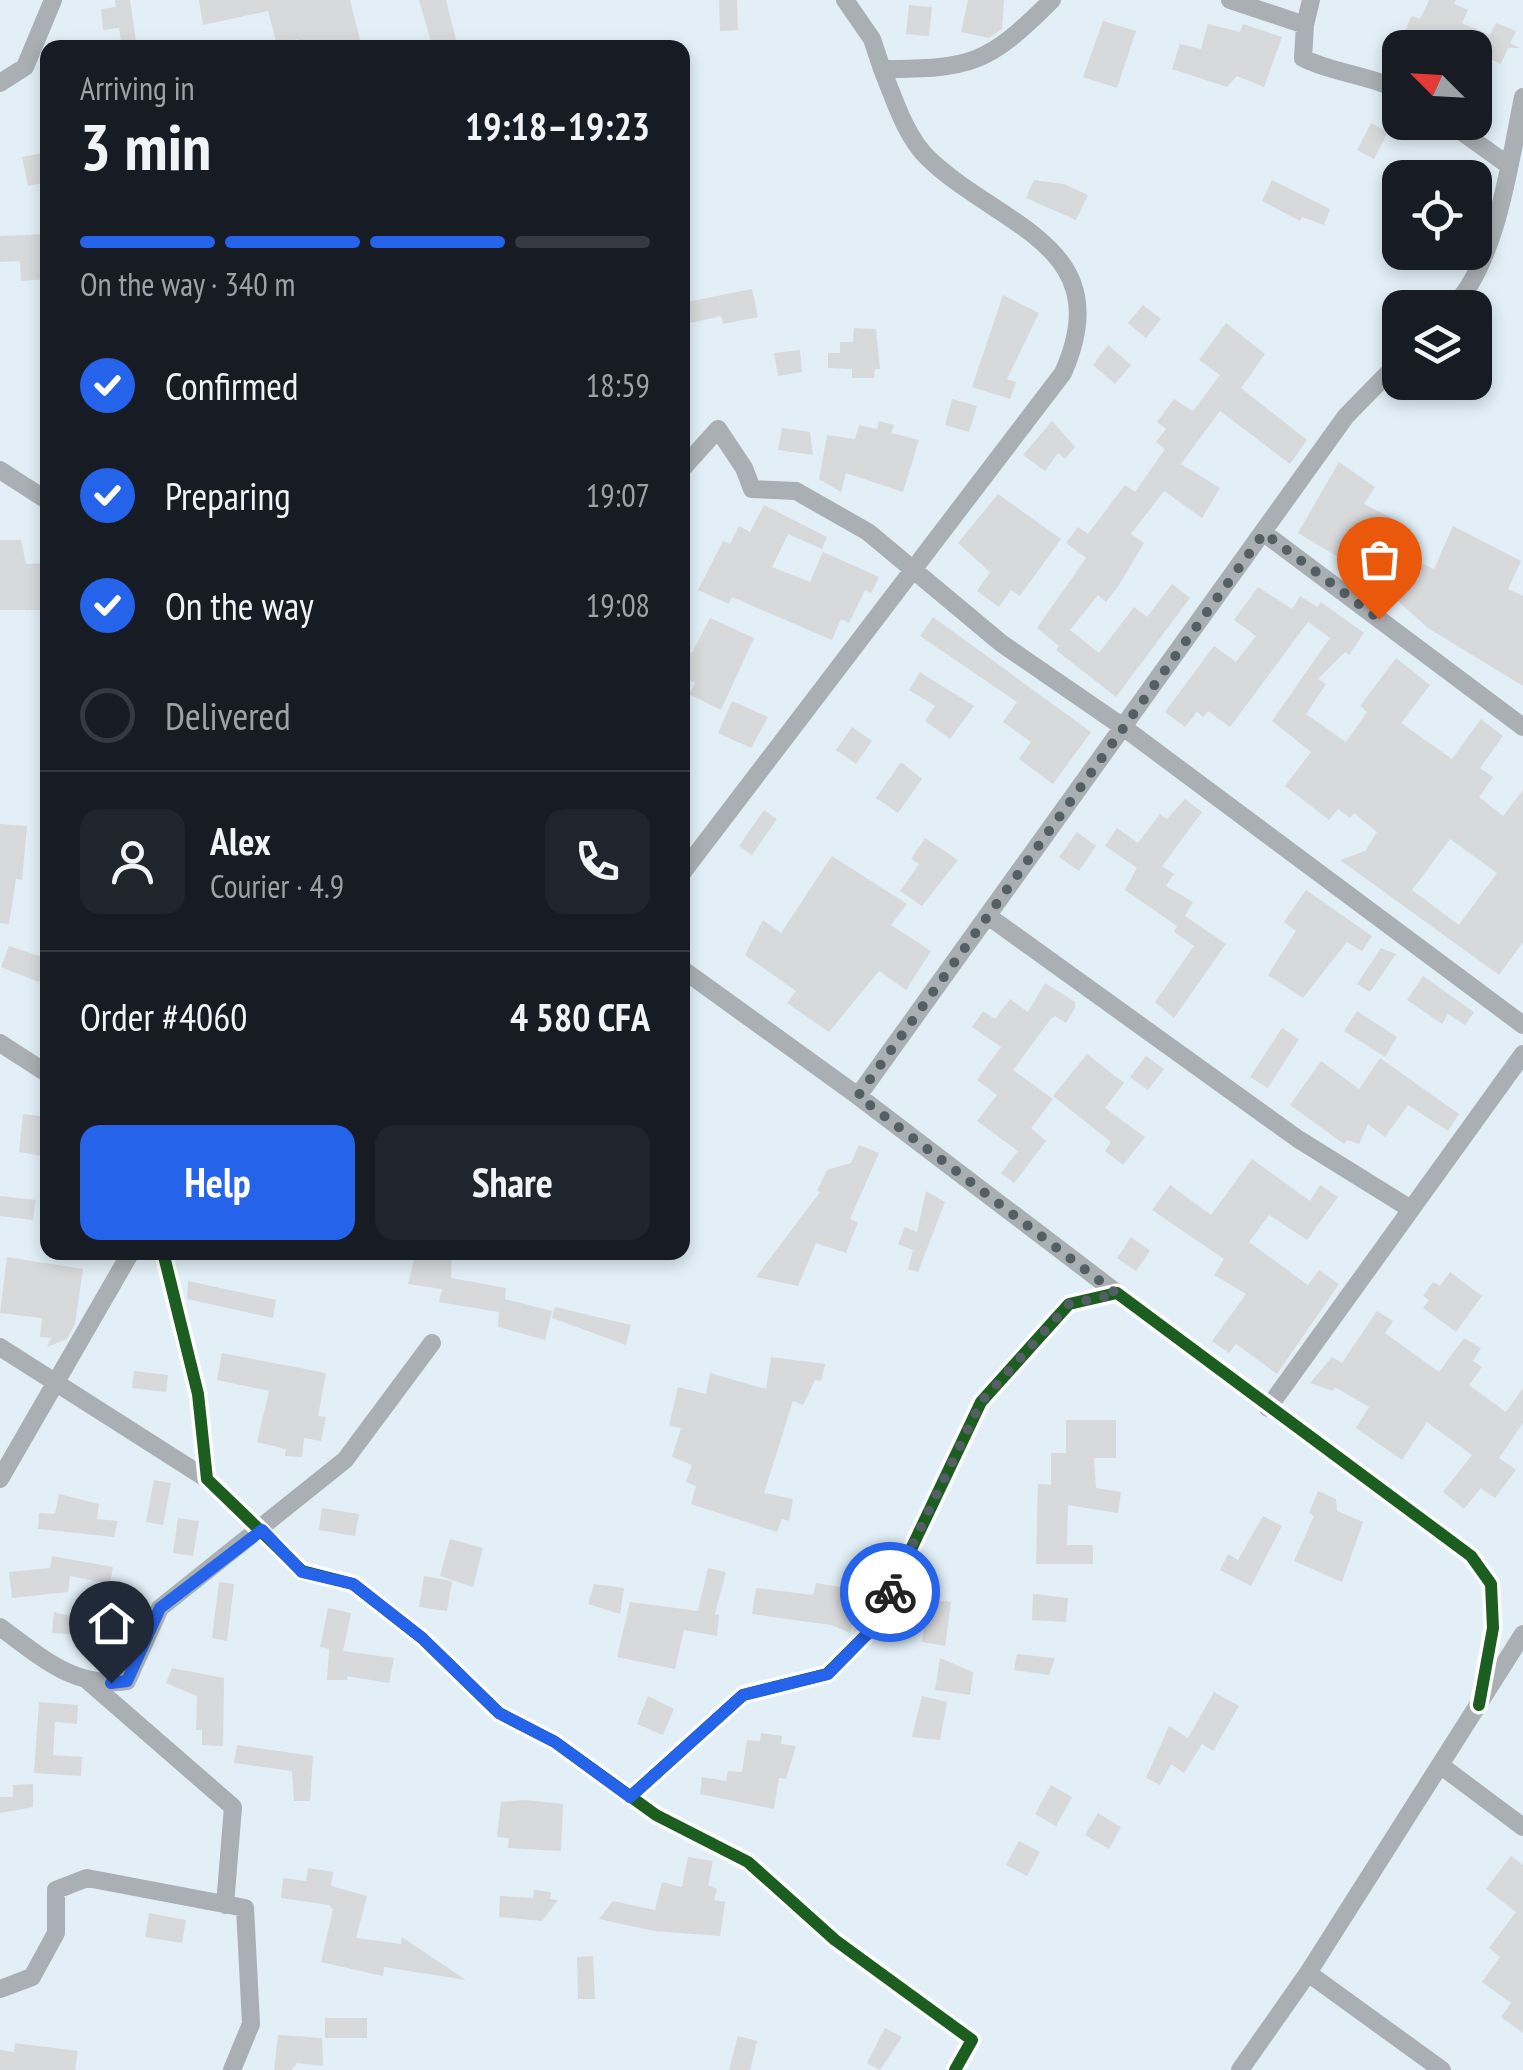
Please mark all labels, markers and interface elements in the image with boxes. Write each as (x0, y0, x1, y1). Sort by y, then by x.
north arrow (1382, 30, 1492, 140)
map controls (1382, 30, 1492, 400)
text: Arriving in (80, 67, 195, 109)
text: 19:18–19:23 (465, 101, 650, 150)
text: 3 min (80, 104, 211, 188)
button: locate (1382, 160, 1492, 270)
text: On the way · 340 m (80, 263, 295, 305)
button: layers (1382, 290, 1492, 400)
icon: check (80, 358, 135, 413)
text: Confirmed (165, 361, 298, 410)
text: 18:59 (586, 364, 650, 406)
icon: check (80, 468, 135, 523)
text: Preparing (165, 471, 291, 520)
text: 19:07 (586, 474, 650, 516)
pin (1337, 517, 1422, 620)
icon: bag (1352, 532, 1407, 587)
icon: check (80, 578, 135, 633)
text: On the way (165, 581, 313, 630)
text: 19:08 (586, 584, 650, 626)
text: Delivered (165, 691, 291, 740)
button: person (80, 809, 185, 914)
button: phone (545, 809, 650, 914)
text: Alex (210, 816, 271, 865)
text: Courier · 4.9 (210, 865, 344, 907)
text: Order #4060 (80, 992, 247, 1041)
text: 4 580 CFA (510, 992, 650, 1041)
button: Help (80, 1125, 355, 1240)
button: Share (375, 1125, 650, 1240)
courier (840, 1542, 940, 1642)
icon: bike (863, 1565, 918, 1620)
pin (69, 1581, 154, 1684)
icon: home (84, 1596, 139, 1651)

